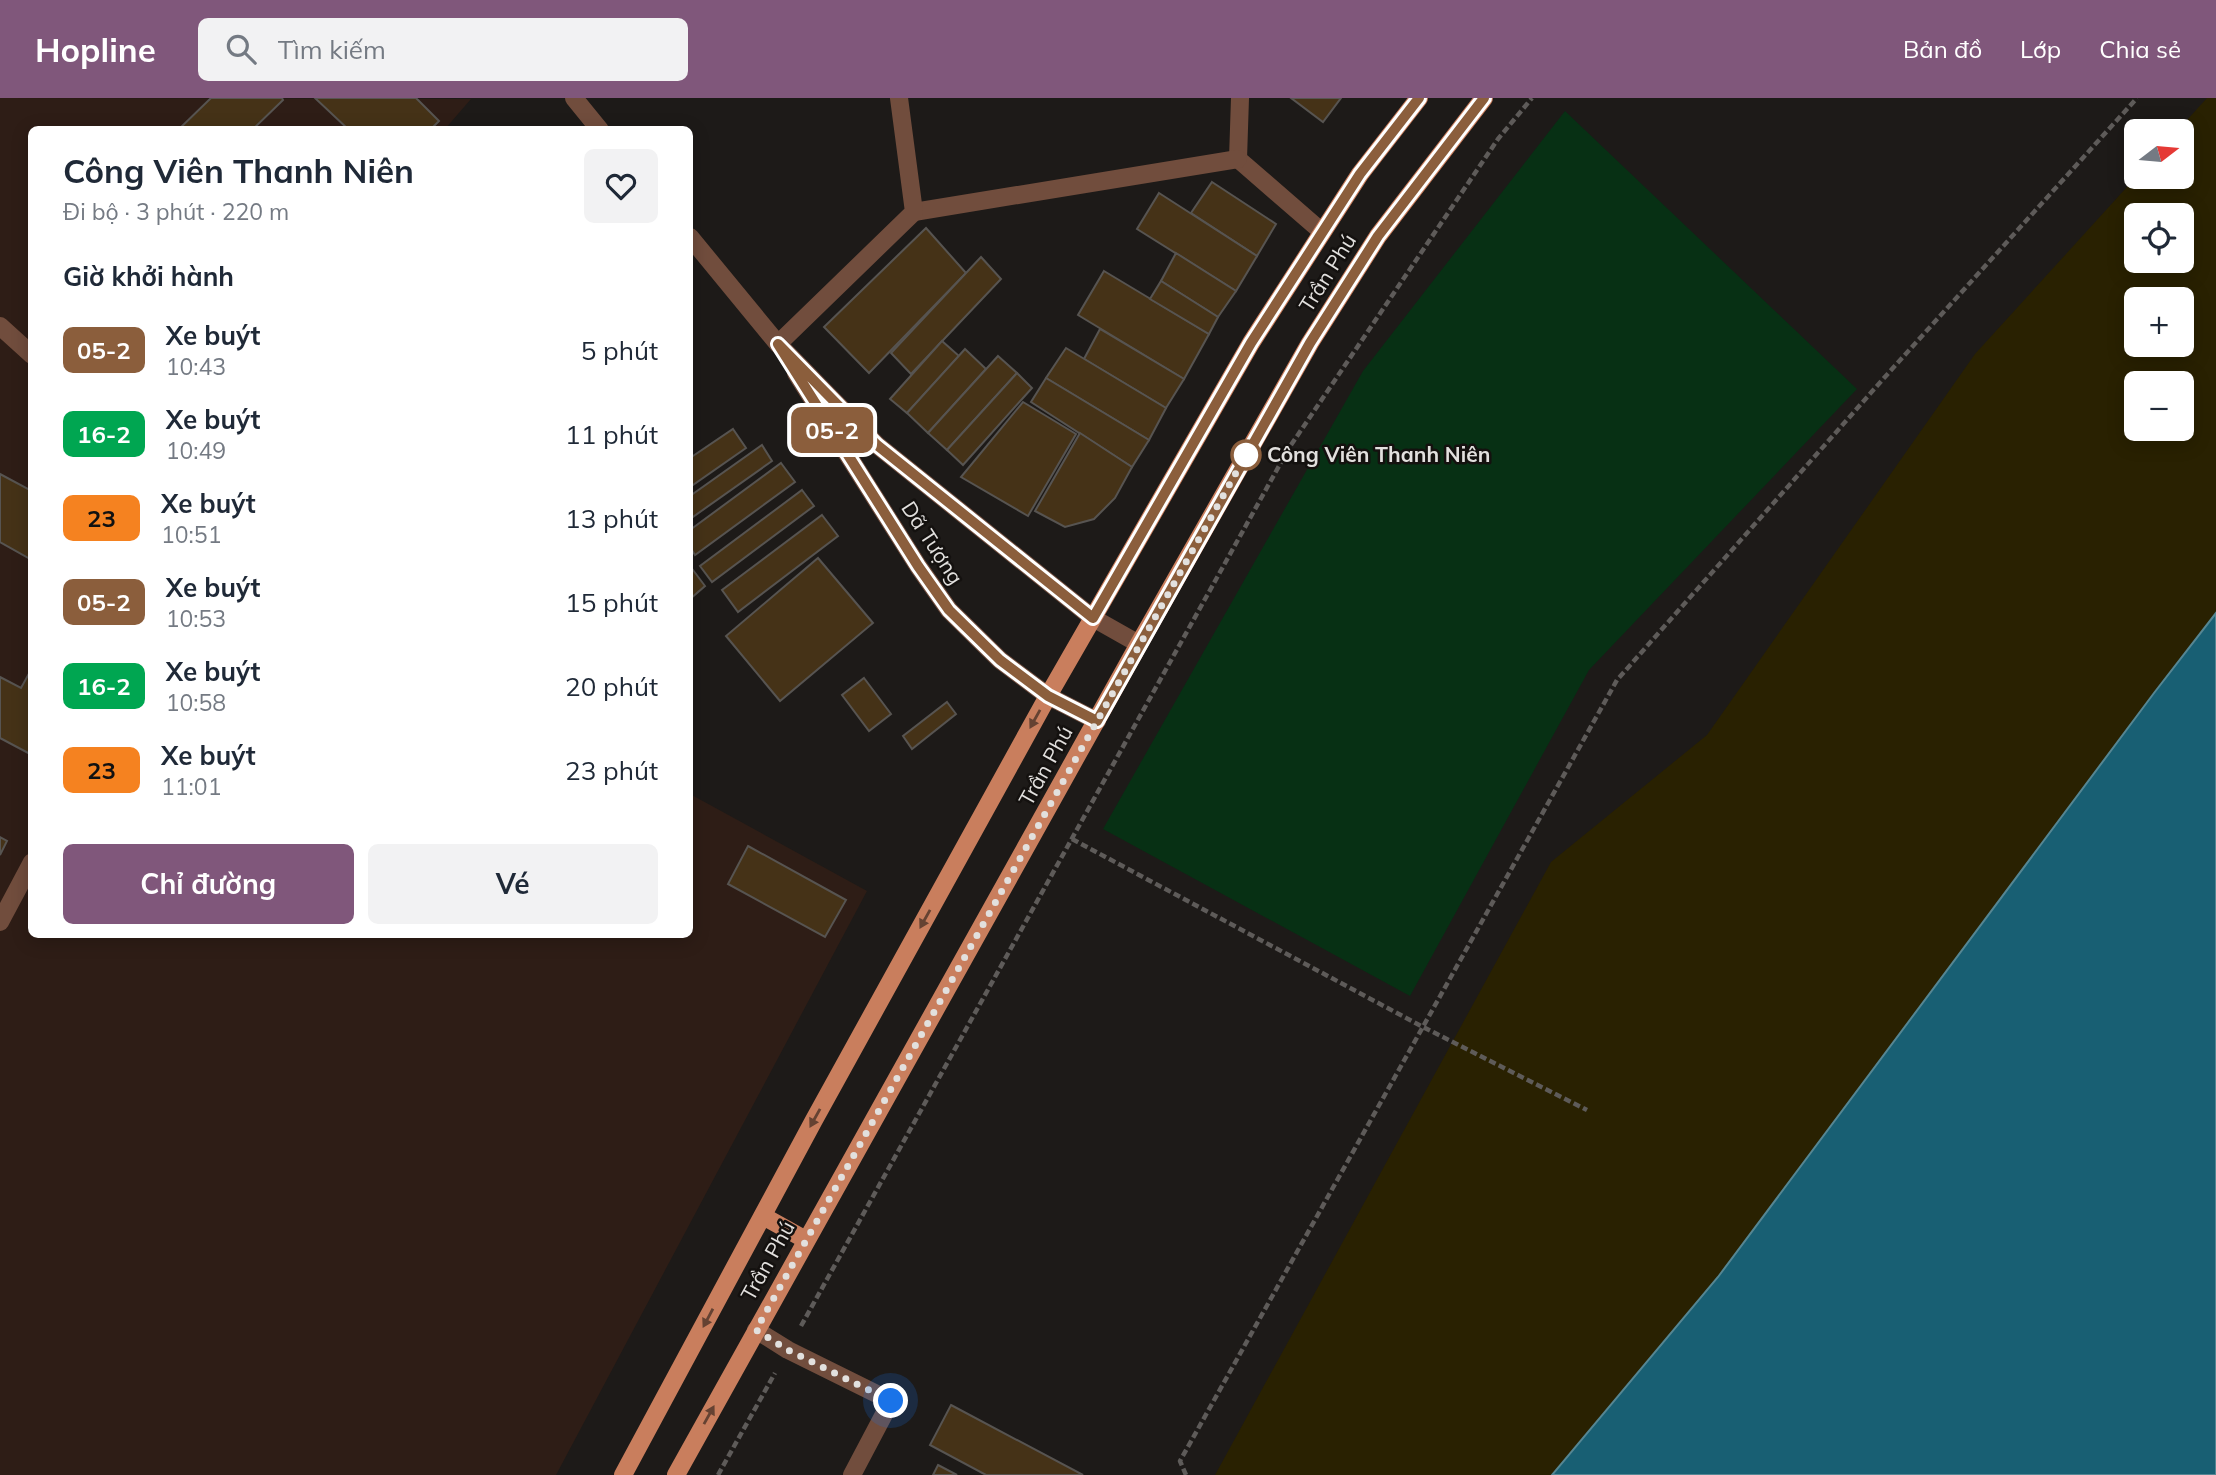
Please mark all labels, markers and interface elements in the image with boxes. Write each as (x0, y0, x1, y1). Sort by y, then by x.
search box (198, 18, 688, 81)
text: Hopline (35, 29, 156, 70)
icon: search (222, 30, 260, 68)
text: Tìm kiếm (278, 33, 386, 66)
text: Bản đồ (1903, 34, 1982, 64)
text: Lớp (2020, 34, 2061, 64)
text: Chia sẻ (2099, 34, 2181, 64)
north arrow (2124, 119, 2194, 189)
map controls (2124, 119, 2194, 441)
button: heart (584, 149, 658, 223)
text: Công Viên Thanh Niên (63, 150, 414, 191)
text: Đi bộ · 3 phút · 220 m (63, 197, 289, 226)
button: locate (2124, 203, 2194, 273)
street label: Trần Phú (1293, 229, 1361, 316)
text: Giờ khởi hành (63, 260, 234, 293)
button: + (2124, 287, 2194, 357)
text: Xe buýt (166, 319, 260, 352)
text: 5 phút (581, 334, 658, 367)
text: 05-2 (77, 335, 131, 365)
text: 10:43 (166, 352, 226, 381)
button: − (2124, 371, 2194, 441)
text: Xe buýt (166, 403, 260, 436)
line badge: 05-2 (783, 407, 881, 453)
text: 05-2 (805, 415, 859, 445)
text: 11 phút (565, 418, 658, 451)
text: 16-2 (77, 419, 131, 449)
text: 10:49 (166, 436, 226, 465)
marker: Công Viên Thanh Niên (1231, 440, 1261, 470)
place label: Công Viên Thanh Niên (1267, 441, 1490, 467)
text: Xe buýt (161, 487, 256, 520)
street label: Dã Tượng (896, 496, 969, 589)
text: 13 phút (565, 502, 658, 535)
text: 23 (87, 503, 116, 533)
text: 10:51 (161, 520, 221, 549)
text: Xe buýt (166, 571, 260, 604)
text: 15 phút (565, 586, 658, 619)
text: 05-2 (77, 587, 131, 617)
text: 10:53 (166, 604, 226, 633)
text: Xe buýt (166, 655, 260, 688)
text: 20 phút (565, 670, 658, 703)
text: 16-2 (77, 671, 131, 701)
text: 10:58 (166, 688, 226, 717)
one-way arrow (1029, 710, 1041, 729)
street label: Trần Phú (1013, 721, 1078, 810)
text: Xe buýt (161, 739, 256, 772)
text: 23 phút (565, 754, 658, 787)
text: 23 (87, 755, 116, 785)
text: 11:01 (161, 772, 221, 801)
button: Chỉ đường (63, 844, 354, 924)
button: Vé (368, 844, 658, 924)
one-way arrow (919, 909, 931, 928)
one-way arrow (809, 1108, 821, 1127)
street label: Trần Phú (735, 1216, 800, 1305)
one-way arrow (702, 1308, 714, 1328)
your location (873, 1383, 908, 1418)
one-way arrow (703, 1405, 715, 1425)

